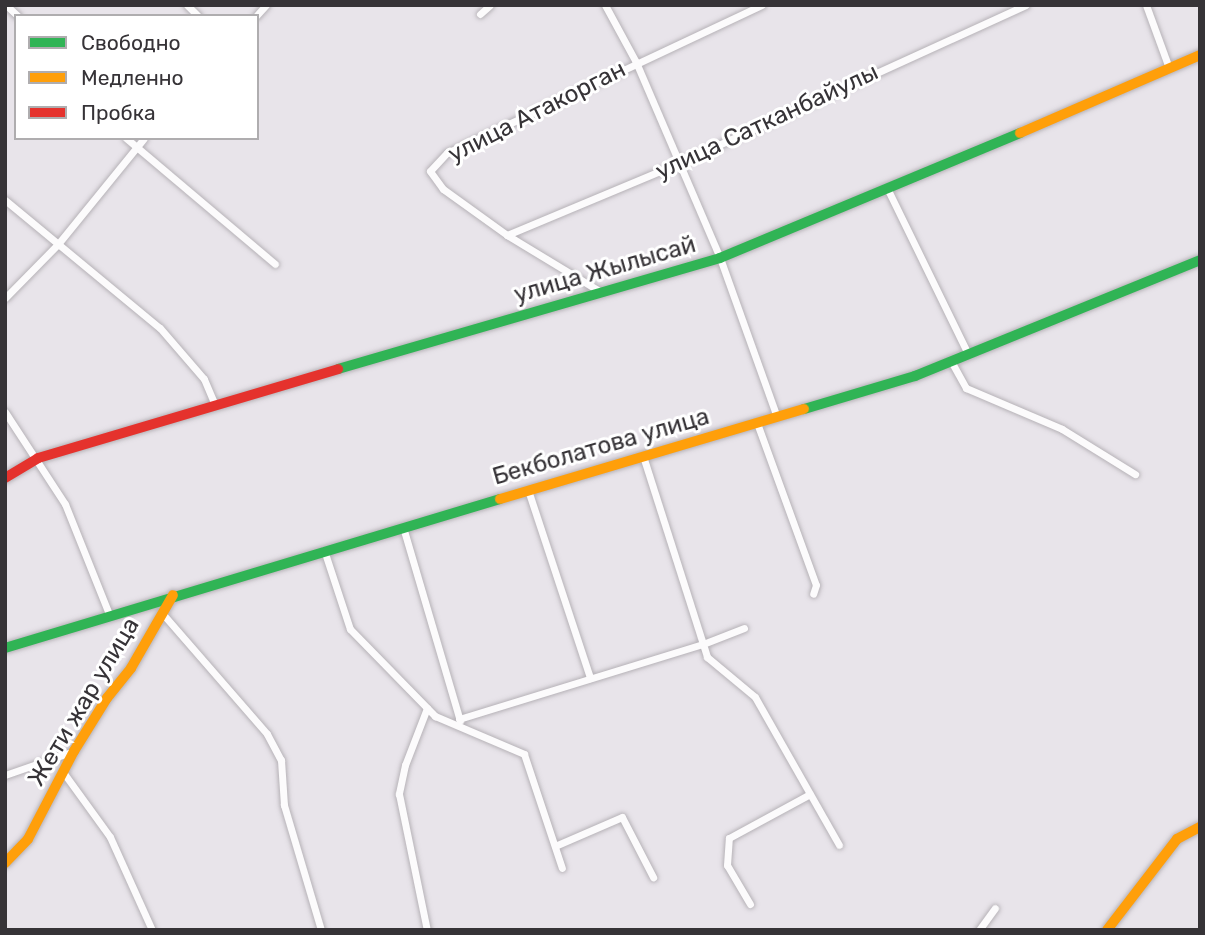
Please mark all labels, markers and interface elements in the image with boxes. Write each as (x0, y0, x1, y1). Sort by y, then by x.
legend (14, 14, 259, 140)
text: Свободно (81, 30, 181, 55)
street label: улица Атакорган (444, 55, 630, 169)
street label: улица Сатканбайулы (651, 58, 883, 186)
text: Медленно (81, 65, 184, 90)
text: Пробка (81, 100, 156, 125)
street label: улица Жылысай (511, 230, 699, 310)
street label: Бекболатова улица (489, 402, 713, 492)
street label: Жети жар улица (22, 612, 146, 792)

